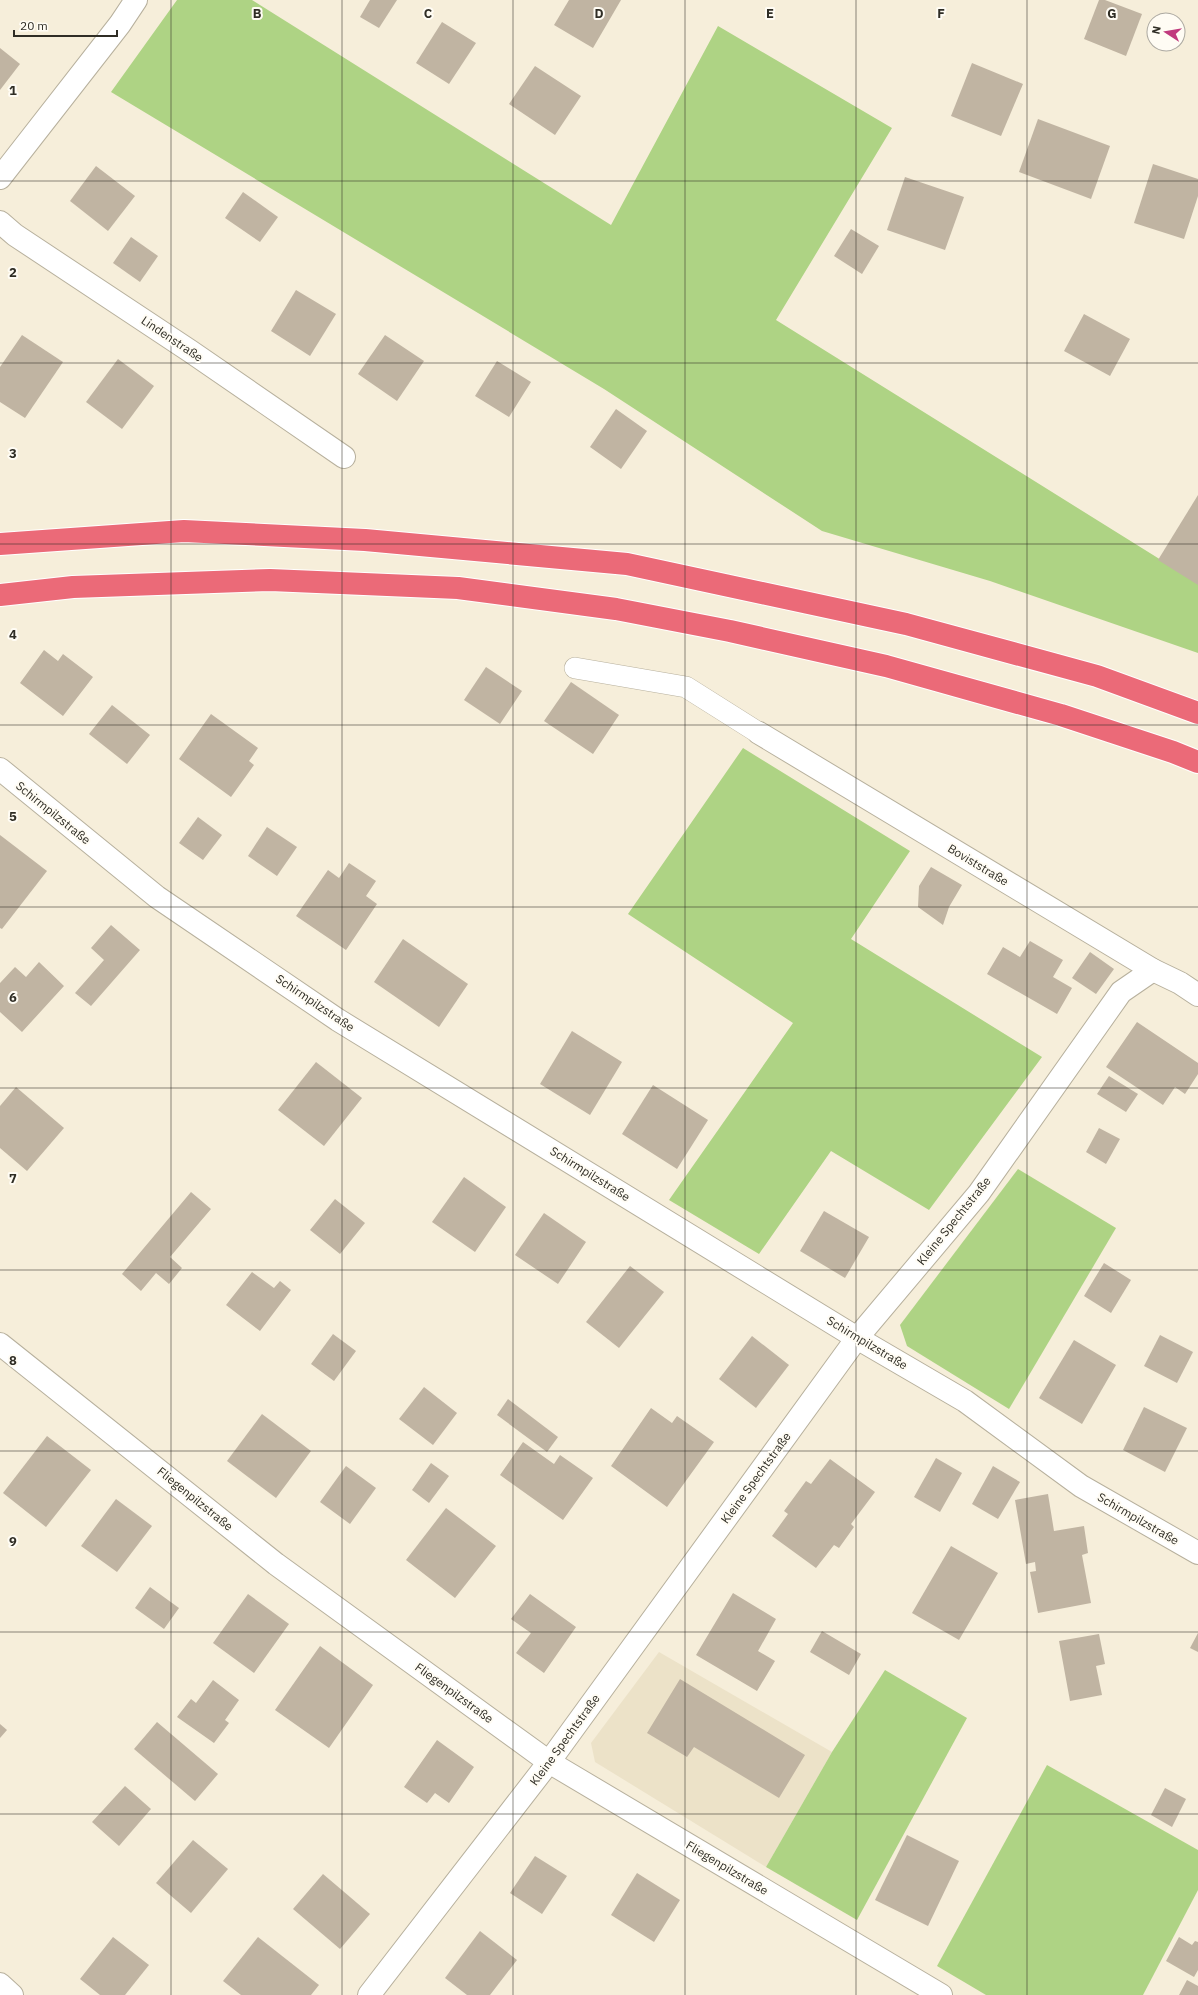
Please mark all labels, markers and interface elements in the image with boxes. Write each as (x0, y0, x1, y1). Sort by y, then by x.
text: B (253, 5, 262, 22)
text: C (424, 5, 433, 22)
text: D (594, 5, 604, 22)
text: E (766, 5, 774, 22)
text: F (937, 5, 945, 22)
text: G (1107, 5, 1117, 22)
scale bar (14, 12, 117, 38)
north arrow (1146, 12, 1186, 52)
text: 20 m (20, 18, 48, 33)
text: N (1149, 25, 1164, 35)
text: 1 (9, 82, 17, 99)
text: 2 (9, 264, 17, 281)
street label: Lindenstraße (139, 312, 206, 365)
text: 3 (9, 445, 17, 462)
text: 4 (9, 626, 17, 643)
street label: Schirmpilzstraße (13, 778, 94, 847)
text: 5 (9, 808, 17, 825)
street label: Boviststraße (945, 841, 1012, 889)
street label: Schirmpilzstraße (273, 971, 358, 1035)
text: 6 (9, 989, 17, 1006)
street label: Schirmpilzstraße (547, 1143, 633, 1204)
text: 7 (9, 1170, 17, 1187)
street label: Kleine Spechtstraße (913, 1173, 994, 1268)
street label: Schirmpilzstraße (824, 1313, 911, 1373)
text: 8 (9, 1352, 17, 1369)
street label: Kleine Spechtstraße (717, 1429, 794, 1526)
street label: Fliegenpilzstraße (154, 1464, 236, 1534)
street label: Schirmpilzstraße (1095, 1489, 1182, 1548)
text: 9 (9, 1533, 17, 1550)
street label: Fliegenpilzstraße (412, 1659, 497, 1726)
street label: Kleine Spechtstraße (526, 1691, 603, 1788)
street label: Fliegenpilzstraße (684, 1837, 771, 1898)

